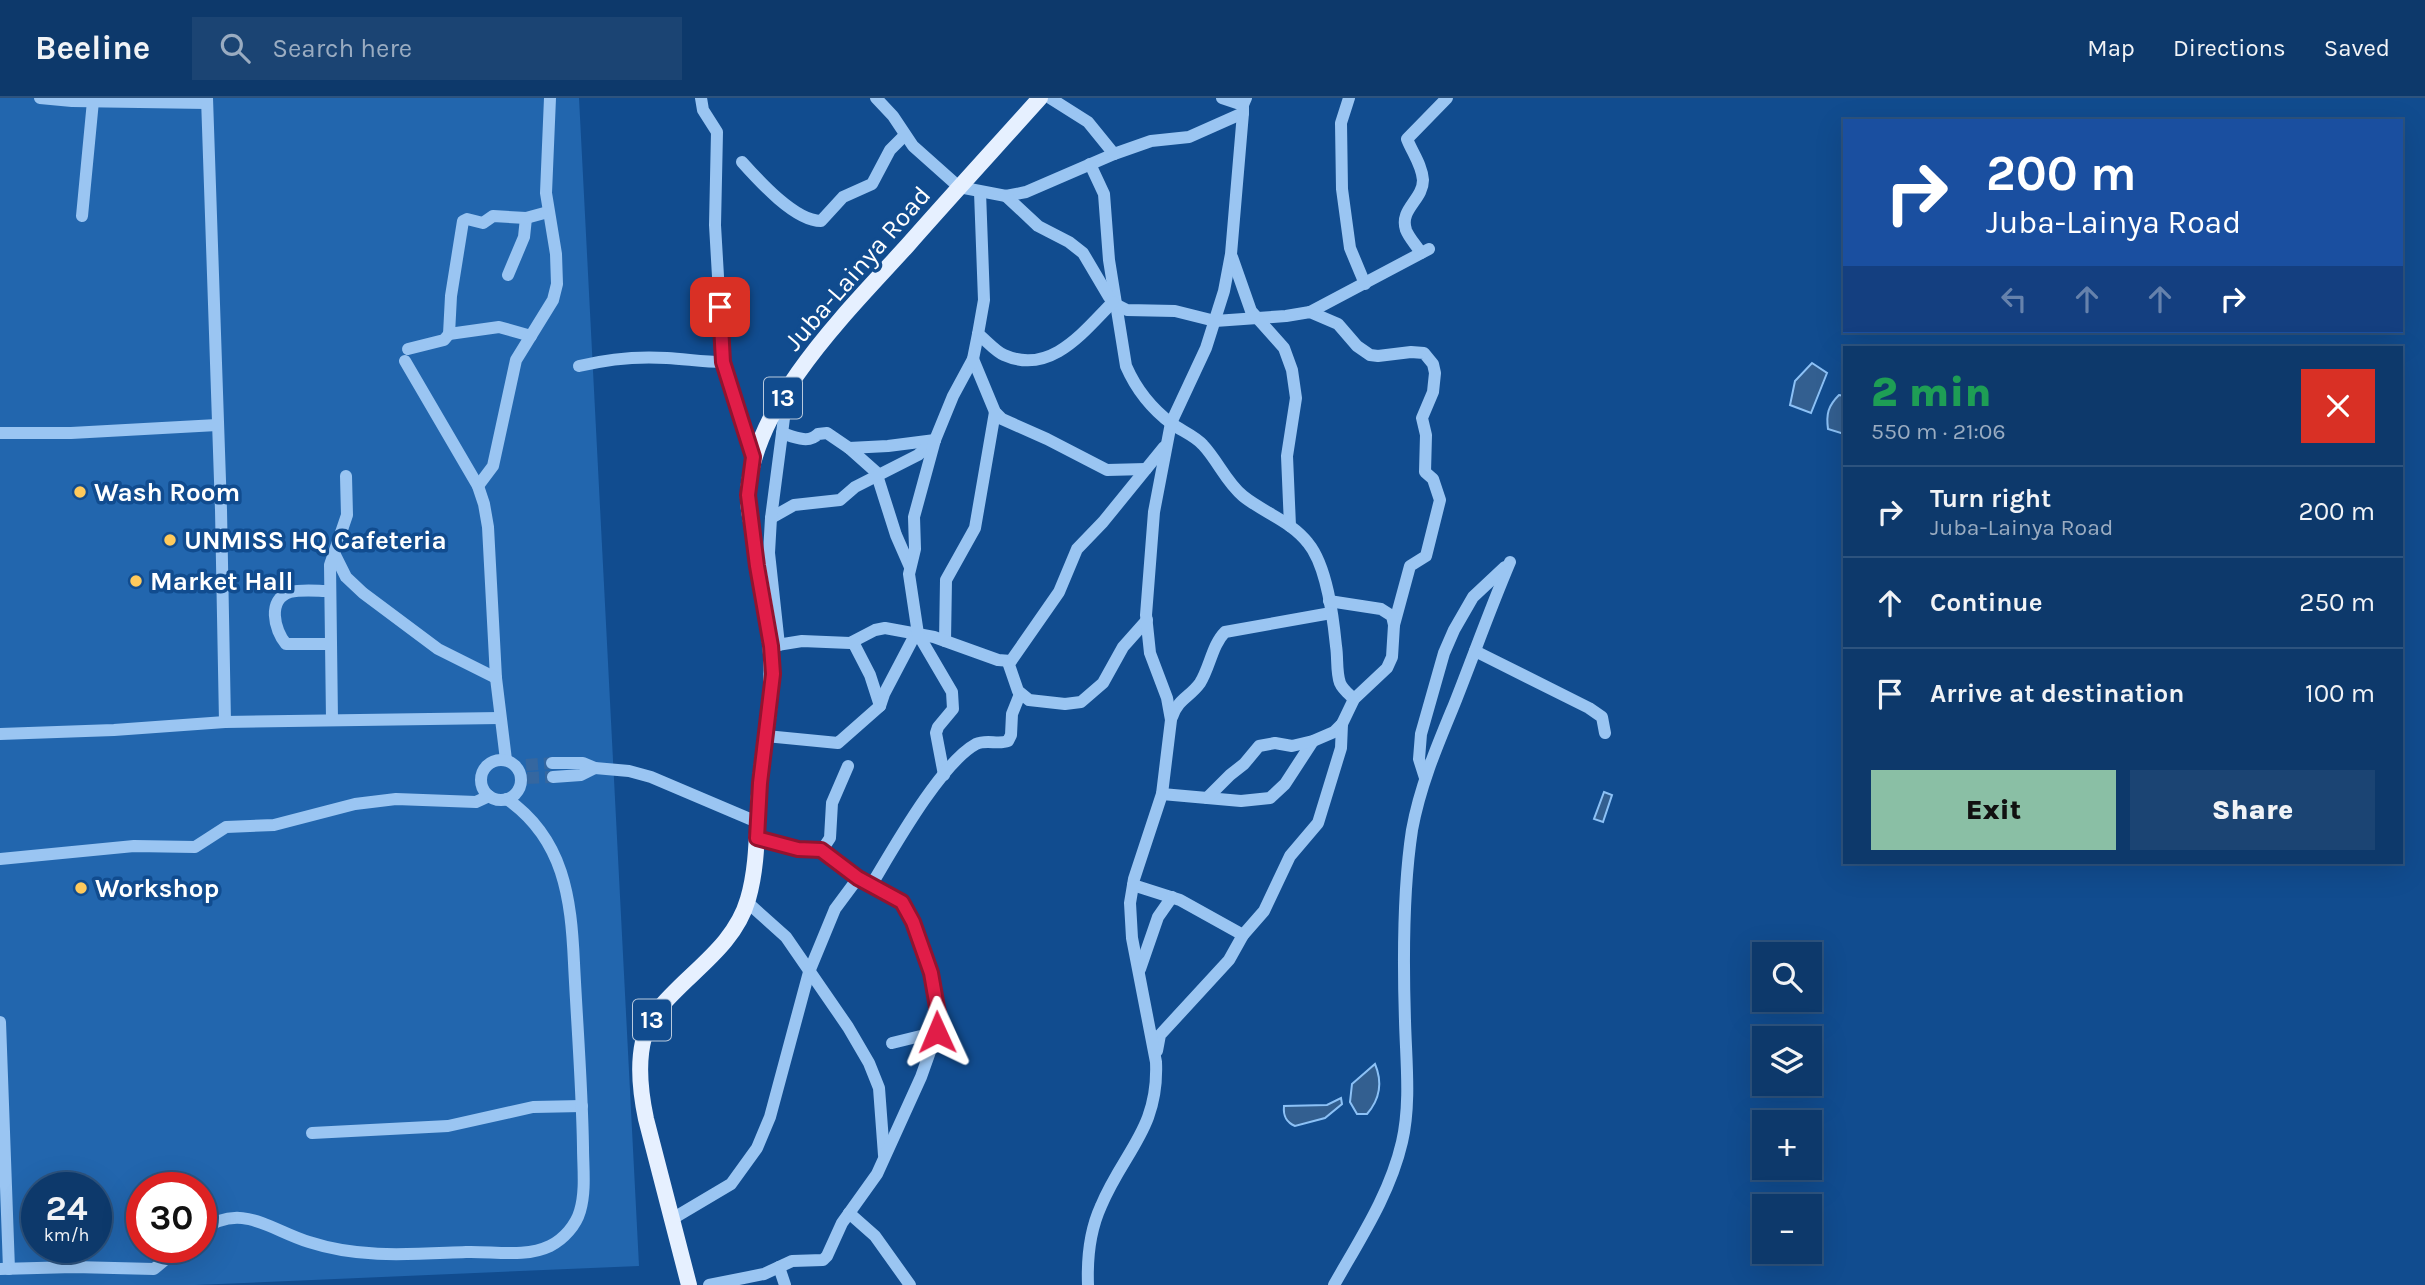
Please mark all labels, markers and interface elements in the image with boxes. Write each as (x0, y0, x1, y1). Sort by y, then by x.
search box (192, 17, 682, 80)
text: Beeline (35, 29, 150, 67)
icon: search (216, 29, 254, 67)
text: Search here (272, 33, 412, 64)
text: Map (2087, 34, 2135, 62)
text: Directions (2173, 34, 2286, 62)
text: Saved (2324, 34, 2390, 62)
text: 200 m (1986, 145, 2137, 202)
icon: right (1871, 147, 1962, 238)
street label: Juba-Lainya Road (778, 180, 937, 357)
text: Juba-Lainya Road (1986, 204, 2241, 241)
pin (690, 277, 750, 337)
icon: left (1995, 280, 2033, 318)
icon: ahead (2068, 280, 2106, 318)
icon: ahead (2141, 280, 2179, 318)
icon: right (2214, 280, 2252, 318)
icon: arrive (701, 288, 739, 326)
text: 2 min (1871, 367, 1991, 417)
button: close (2301, 369, 2375, 443)
road number: 13 (764, 377, 802, 418)
text: 550 m · 21:06 (1871, 418, 2006, 445)
place label: Wash Room (94, 477, 240, 508)
text: Turn right (1930, 483, 2051, 514)
marker: Wash Room (72, 484, 88, 500)
icon: right (1871, 493, 1909, 531)
text: 200 m (2299, 496, 2375, 527)
text: Juba-Lainya Road (1930, 514, 2113, 541)
place label: UNMISS HQ Cafeteria (184, 525, 447, 556)
marker: UNMISS HQ Cafeteria (162, 532, 178, 548)
place label: Market Hall (150, 566, 294, 597)
marker: Market Hall (128, 573, 144, 589)
icon: ahead (1871, 584, 1909, 622)
text: Continue (1930, 587, 2042, 618)
text: 250 m (2299, 587, 2375, 618)
icon: arrive (1871, 675, 1909, 713)
text: Arrive at destination (1930, 678, 2184, 709)
text: 100 m (2305, 678, 2375, 709)
button: Exit (1871, 770, 2116, 850)
button: Share (2130, 770, 2375, 850)
place label: Workshop (95, 873, 219, 904)
marker: Workshop (73, 880, 89, 896)
map controls (1752, 942, 1822, 1264)
button: search (1752, 942, 1822, 1012)
position arrow (900, 995, 974, 1069)
road number: 13 (633, 1000, 671, 1040)
button: layers (1752, 1026, 1822, 1096)
button: + (1752, 1110, 1822, 1180)
speed limit sign: 30 (126, 1172, 217, 1263)
text: 24 (46, 1188, 88, 1229)
button: − (1752, 1194, 1822, 1264)
text: km/h (44, 1224, 89, 1246)

